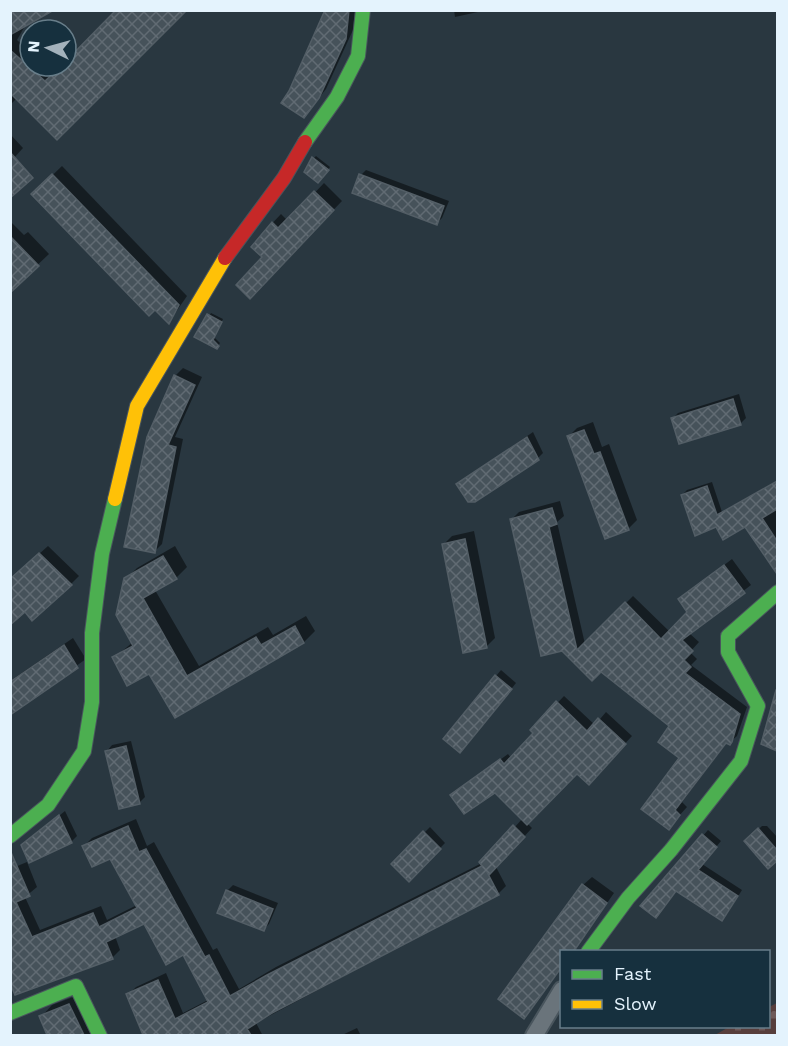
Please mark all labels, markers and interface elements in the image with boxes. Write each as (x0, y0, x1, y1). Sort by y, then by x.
north arrow (18, 18, 78, 78)
text: N (24, 40, 44, 53)
legend (560, 950, 770, 1028)
text: Fast (614, 963, 652, 984)
text: Slow (614, 993, 657, 1014)

